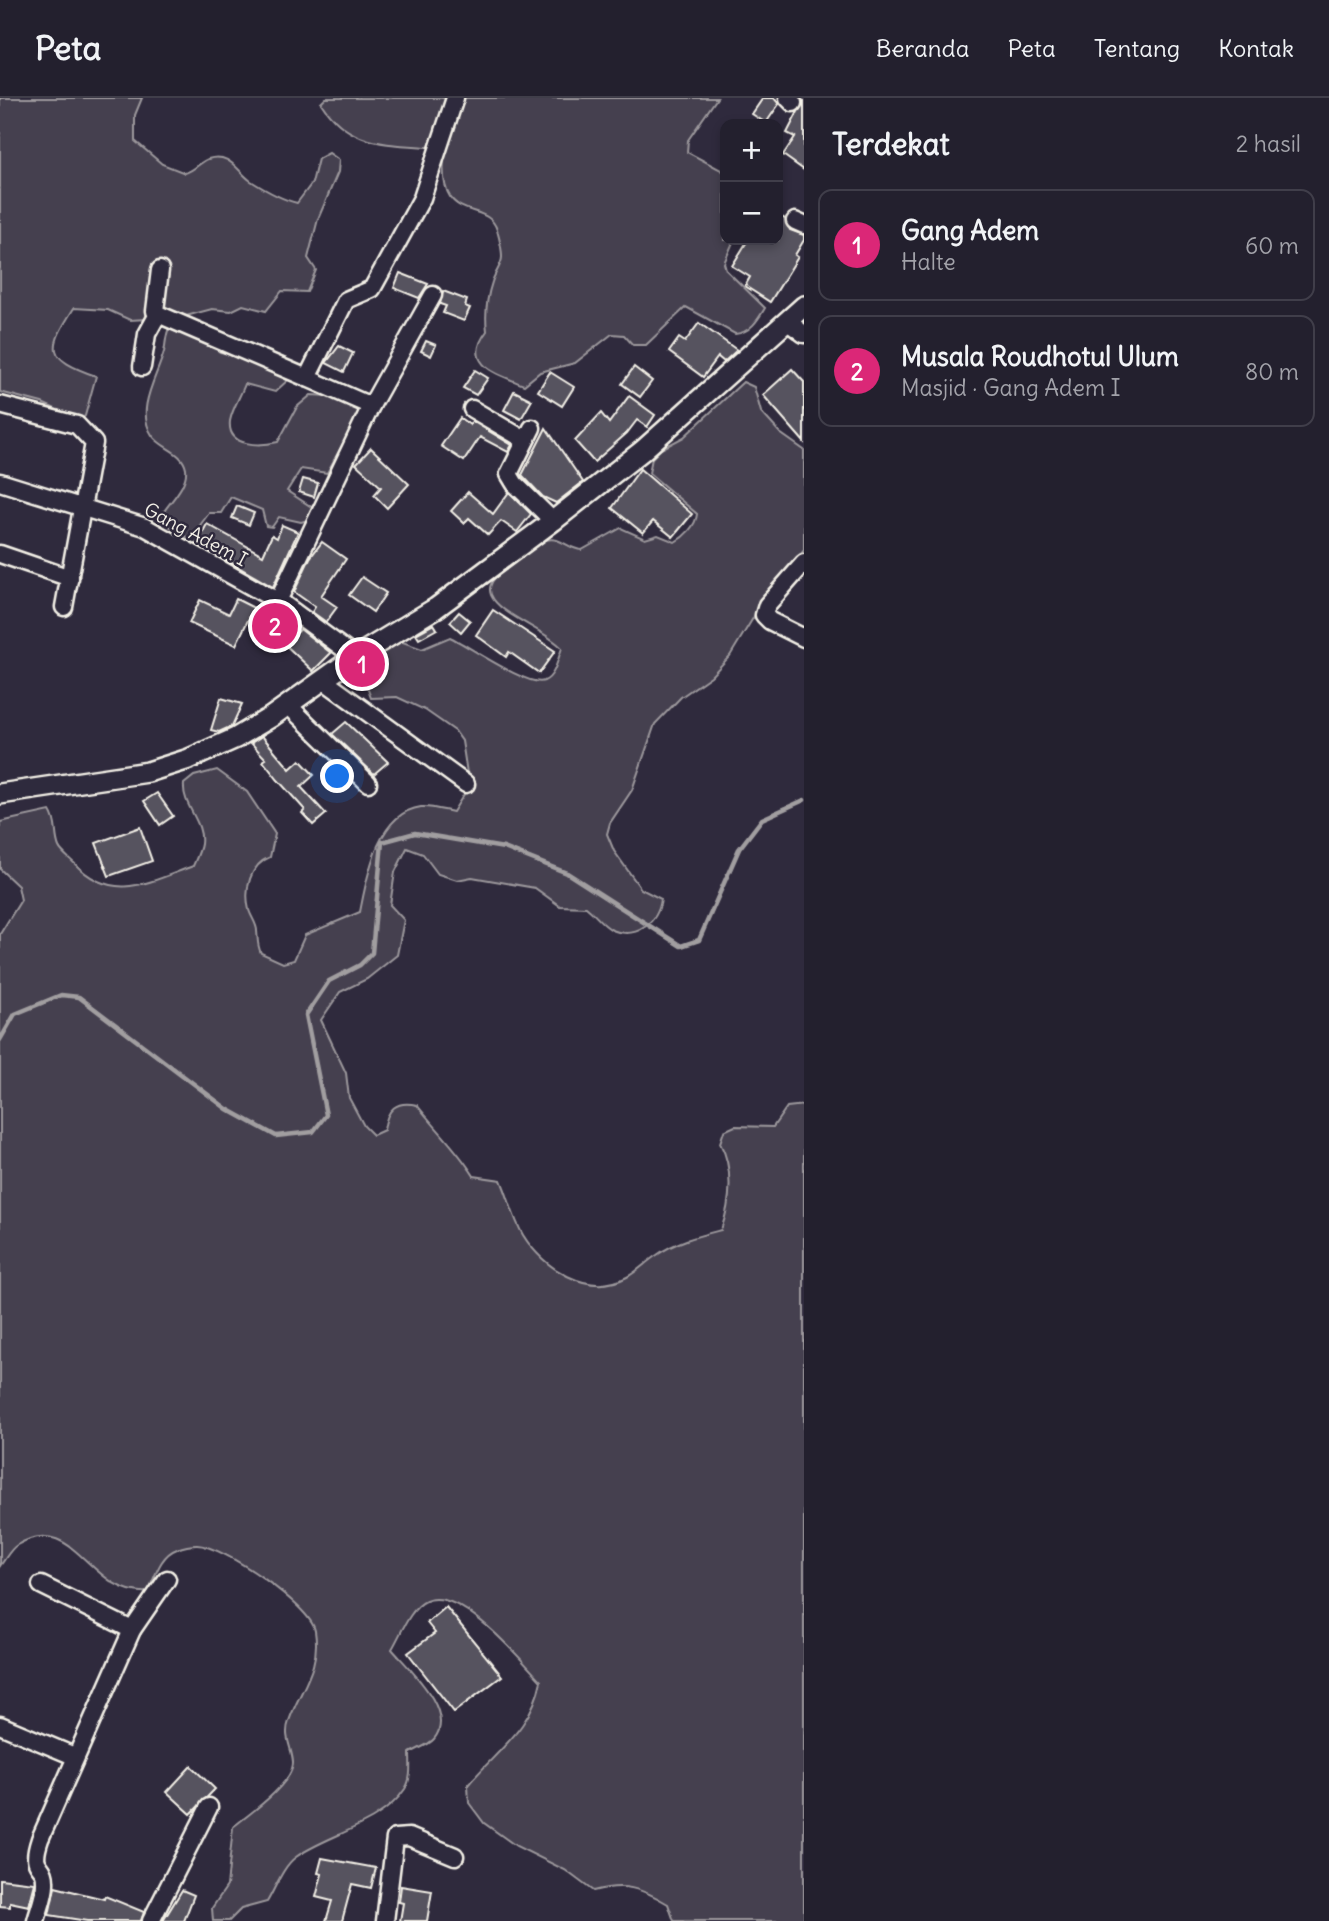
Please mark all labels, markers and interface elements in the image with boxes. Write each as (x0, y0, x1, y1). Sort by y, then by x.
text: Peta (35, 27, 101, 69)
text: Beranda (876, 33, 969, 63)
text: Peta (1007, 33, 1056, 63)
text: Tentang (1094, 33, 1180, 63)
text: Kontak (1218, 33, 1294, 63)
map controls (720, 119, 783, 245)
button: + (720, 119, 783, 182)
text: Terdekat (832, 125, 950, 163)
text: 2 hasil (1236, 129, 1301, 158)
button: − (720, 182, 783, 245)
text: Gang Adem (901, 214, 1039, 247)
text: 1 (852, 231, 862, 260)
text: 60 m (1245, 231, 1299, 260)
text: Halte (901, 247, 956, 276)
text: Musala Roudhotul Ulum (901, 340, 1179, 373)
text: 2 (851, 357, 863, 386)
text: 80 m (1245, 357, 1299, 386)
text: Masjid · Gang Adem I (901, 373, 1121, 402)
street label: Gang Adem I (140, 497, 252, 571)
pin: 2 (252, 600, 298, 652)
pin: 1 (339, 638, 385, 690)
your location (320, 759, 354, 793)

